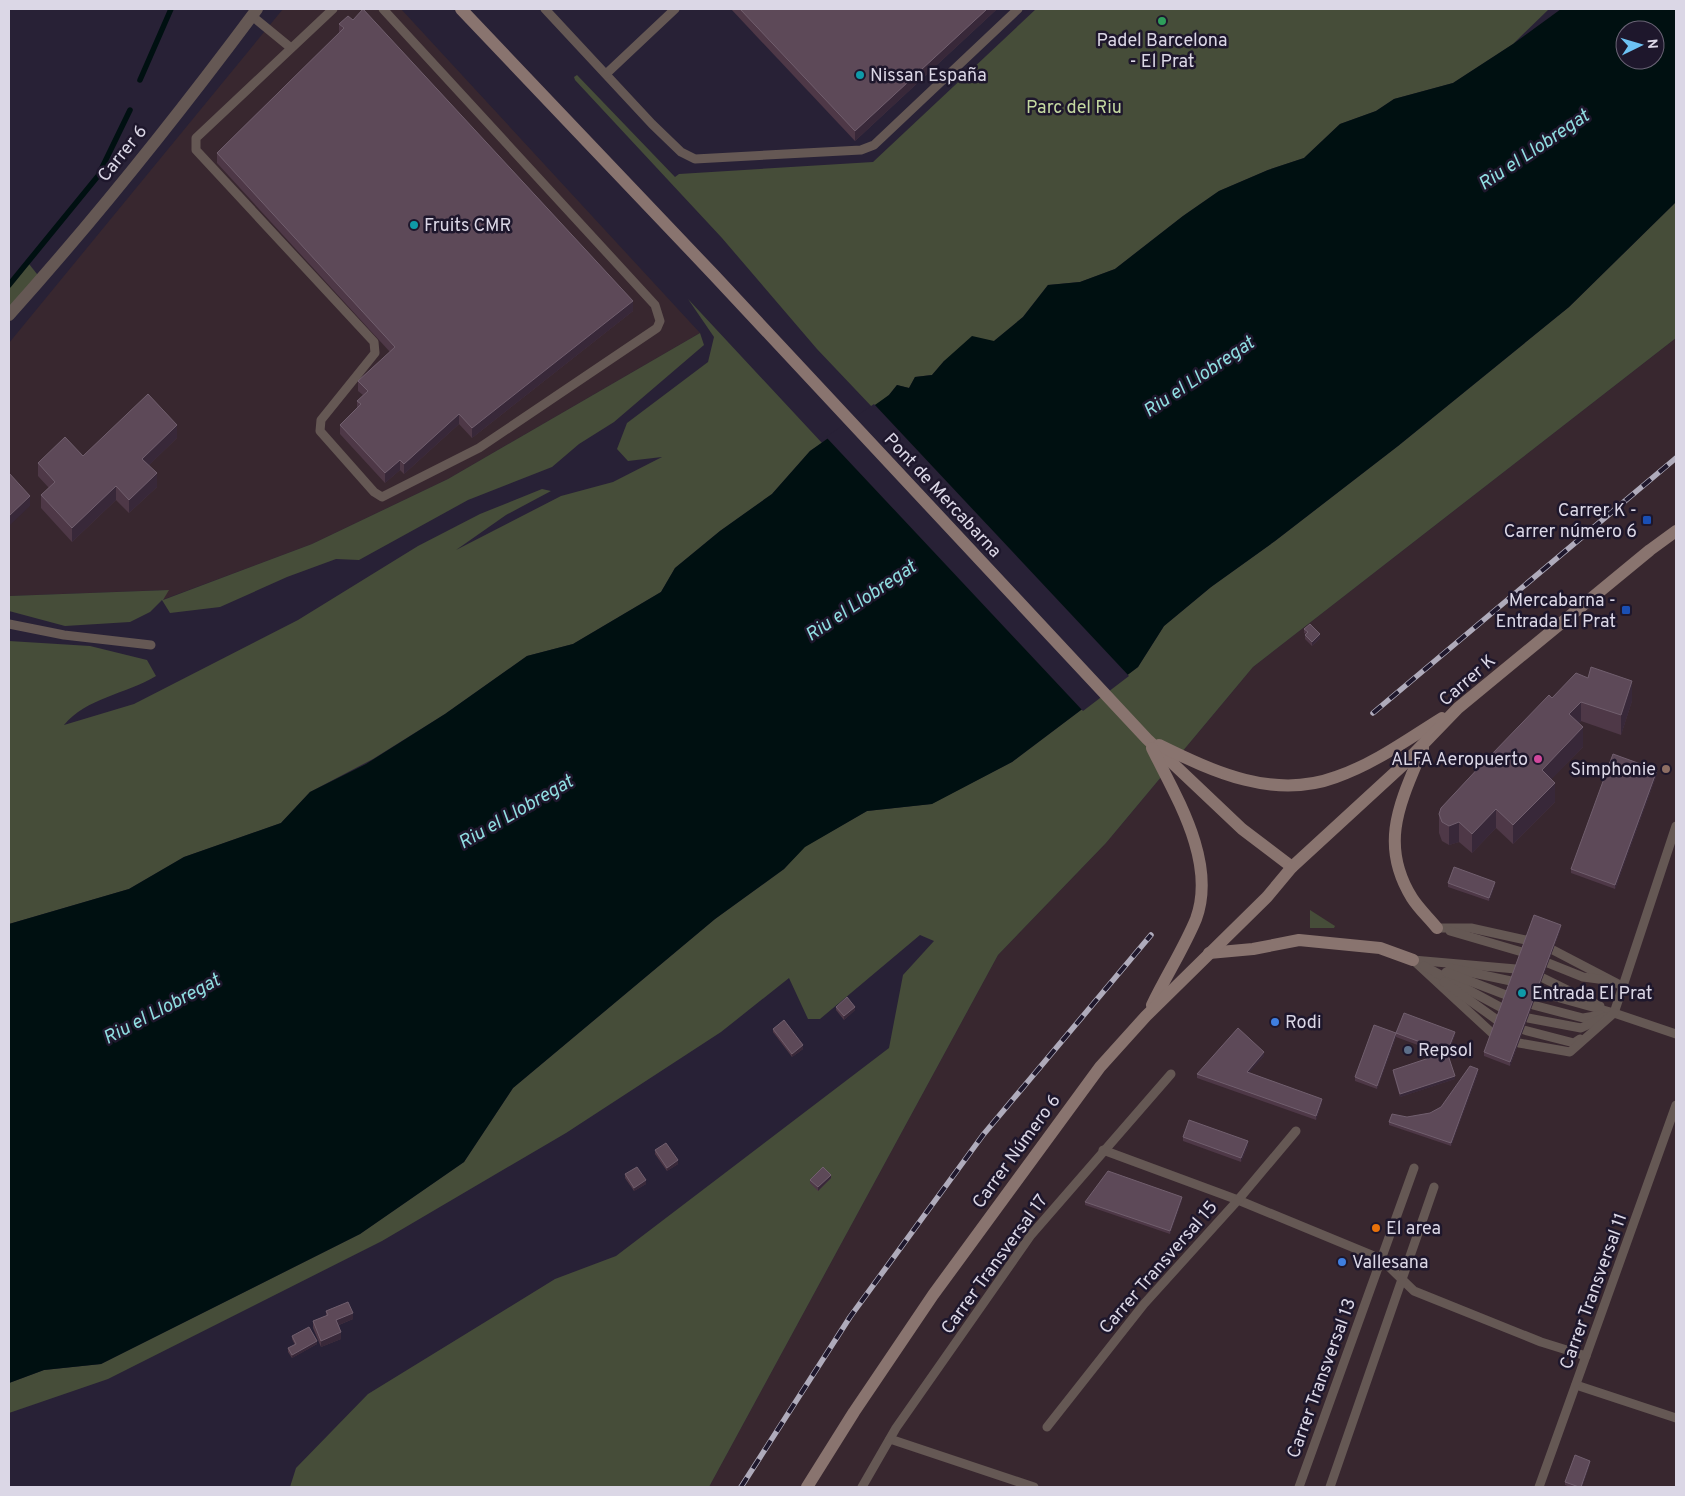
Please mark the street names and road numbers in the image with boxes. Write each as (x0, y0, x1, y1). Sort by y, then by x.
street label: Carrer 6 (93, 121, 153, 187)
street label: Pont de Mercabarna (878, 429, 1006, 563)
street label: Carrer K (1435, 650, 1501, 712)
street label: Carrer Número 6 (968, 1090, 1066, 1214)
street label: Carrer Transversal 17 (937, 1190, 1054, 1339)
street label: Carrer Transversal 15 (1095, 1197, 1223, 1339)
street label: Carrer Transversal 11 (1555, 1210, 1633, 1373)
street label: Carrer Transversal 13 (1283, 1295, 1362, 1462)

